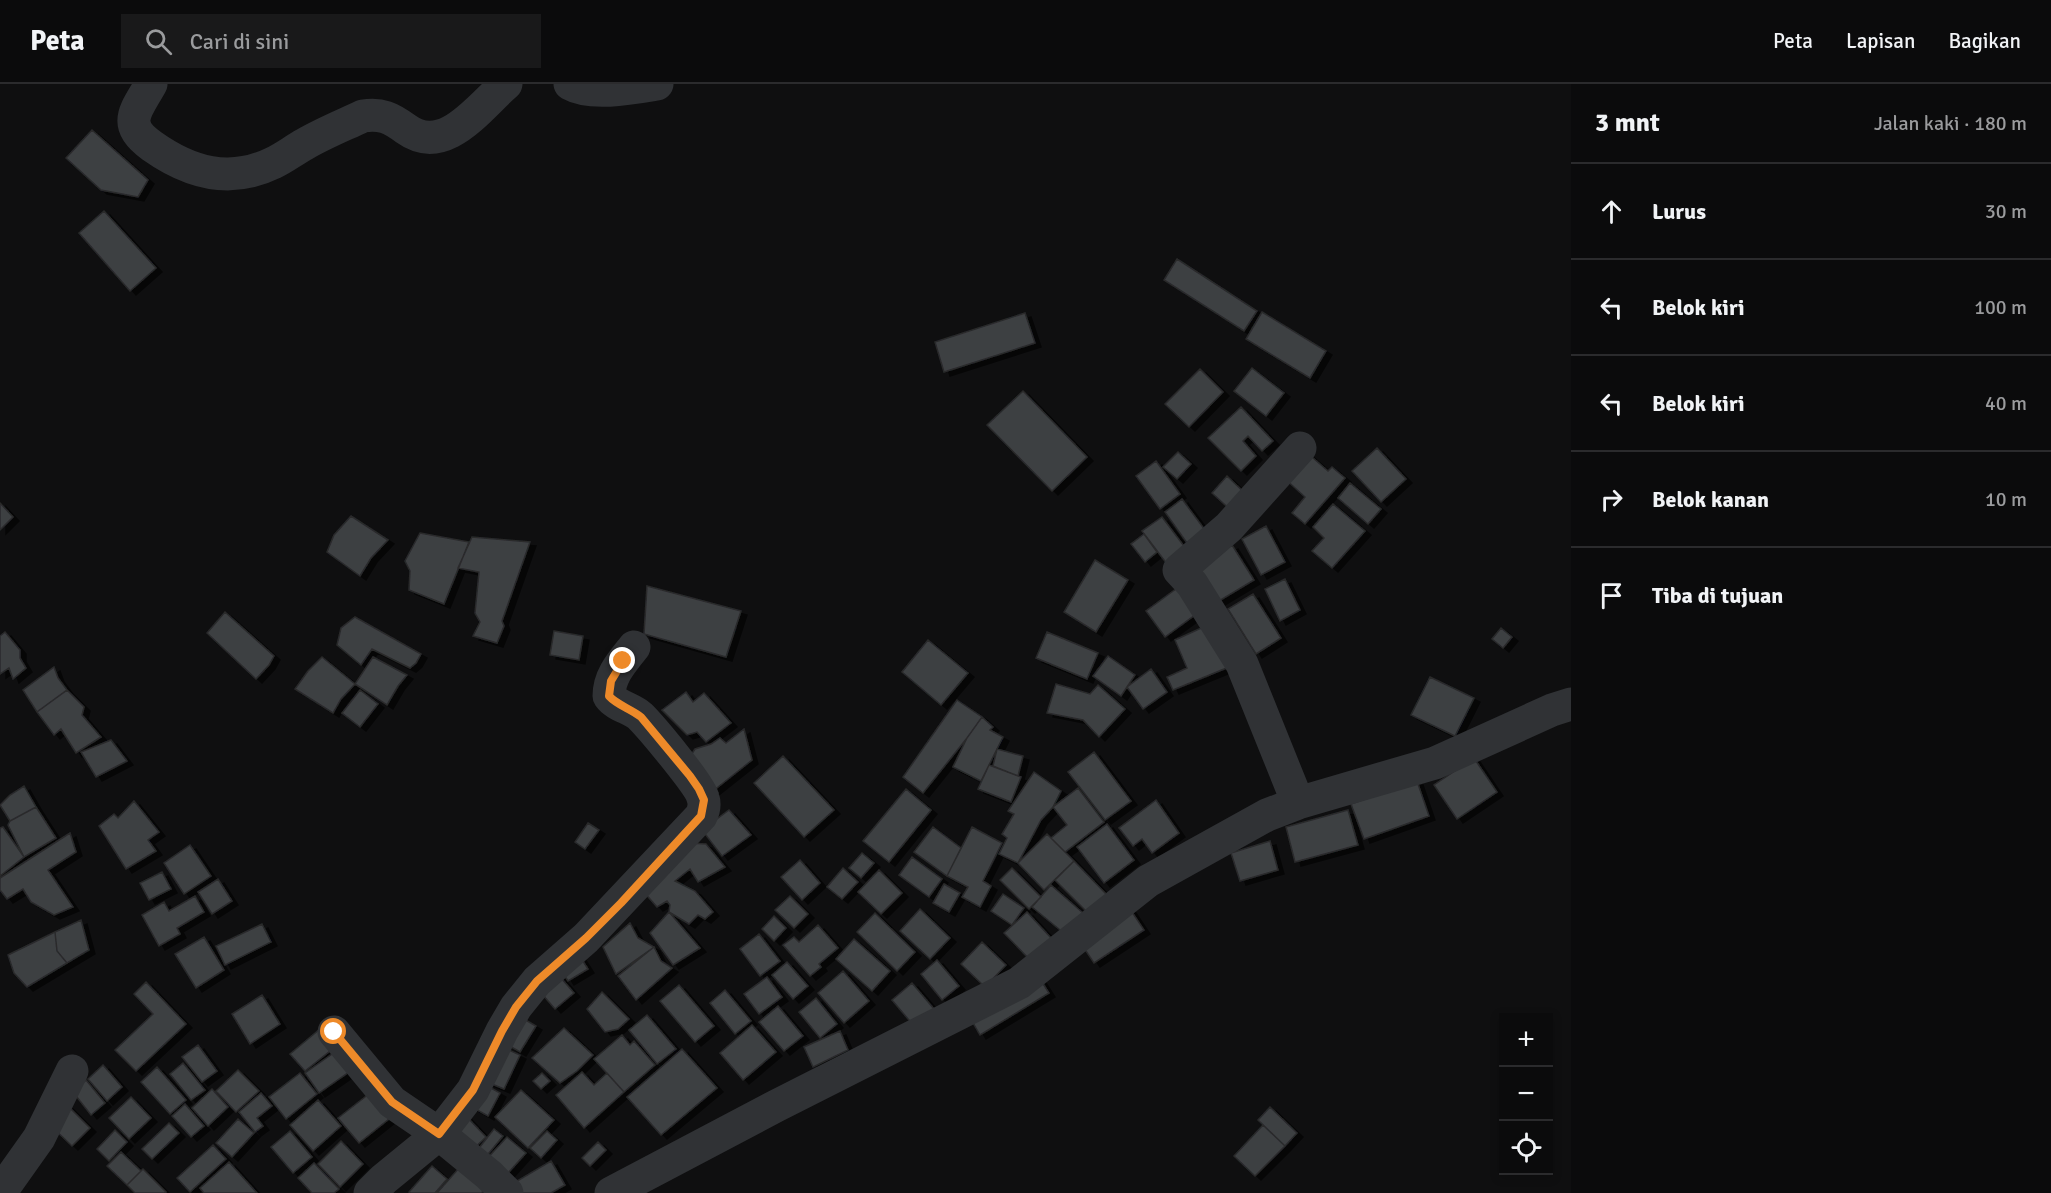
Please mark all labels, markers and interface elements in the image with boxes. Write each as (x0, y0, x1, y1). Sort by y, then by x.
search box (121, 14, 541, 68)
text: Peta (30, 24, 85, 58)
icon: search (142, 25, 175, 58)
text: Cari di sini (190, 28, 289, 55)
text: Peta (1773, 28, 1813, 54)
text: Lapisan (1846, 28, 1915, 54)
text: Bagikan (1948, 28, 2021, 54)
text: 3 mnt (1595, 107, 1660, 139)
text: Jalan kaki · 180 m (1874, 111, 2027, 136)
icon: ahead (1595, 195, 1628, 228)
text: Lurus (1652, 198, 1706, 225)
text: 30 m (1985, 199, 2027, 224)
icon: left (1595, 291, 1628, 324)
text: Belok kiri (1652, 294, 1745, 321)
text: 100 m (1974, 295, 2027, 320)
icon: left (1595, 387, 1628, 420)
text: Belok kiri (1652, 390, 1745, 417)
text: 40 m (1985, 391, 2027, 416)
icon: right (1595, 483, 1628, 516)
text: Belok kanan (1652, 486, 1769, 513)
text: 10 m (1985, 487, 2027, 512)
icon: arrive (1595, 579, 1628, 612)
text: Tiba di tujuan (1652, 582, 1783, 609)
route end (609, 647, 635, 673)
map controls (1499, 1013, 1553, 1175)
button: + (1499, 1013, 1553, 1067)
route start (320, 1018, 346, 1044)
button: − (1499, 1067, 1553, 1121)
button: locate (1499, 1121, 1553, 1175)

